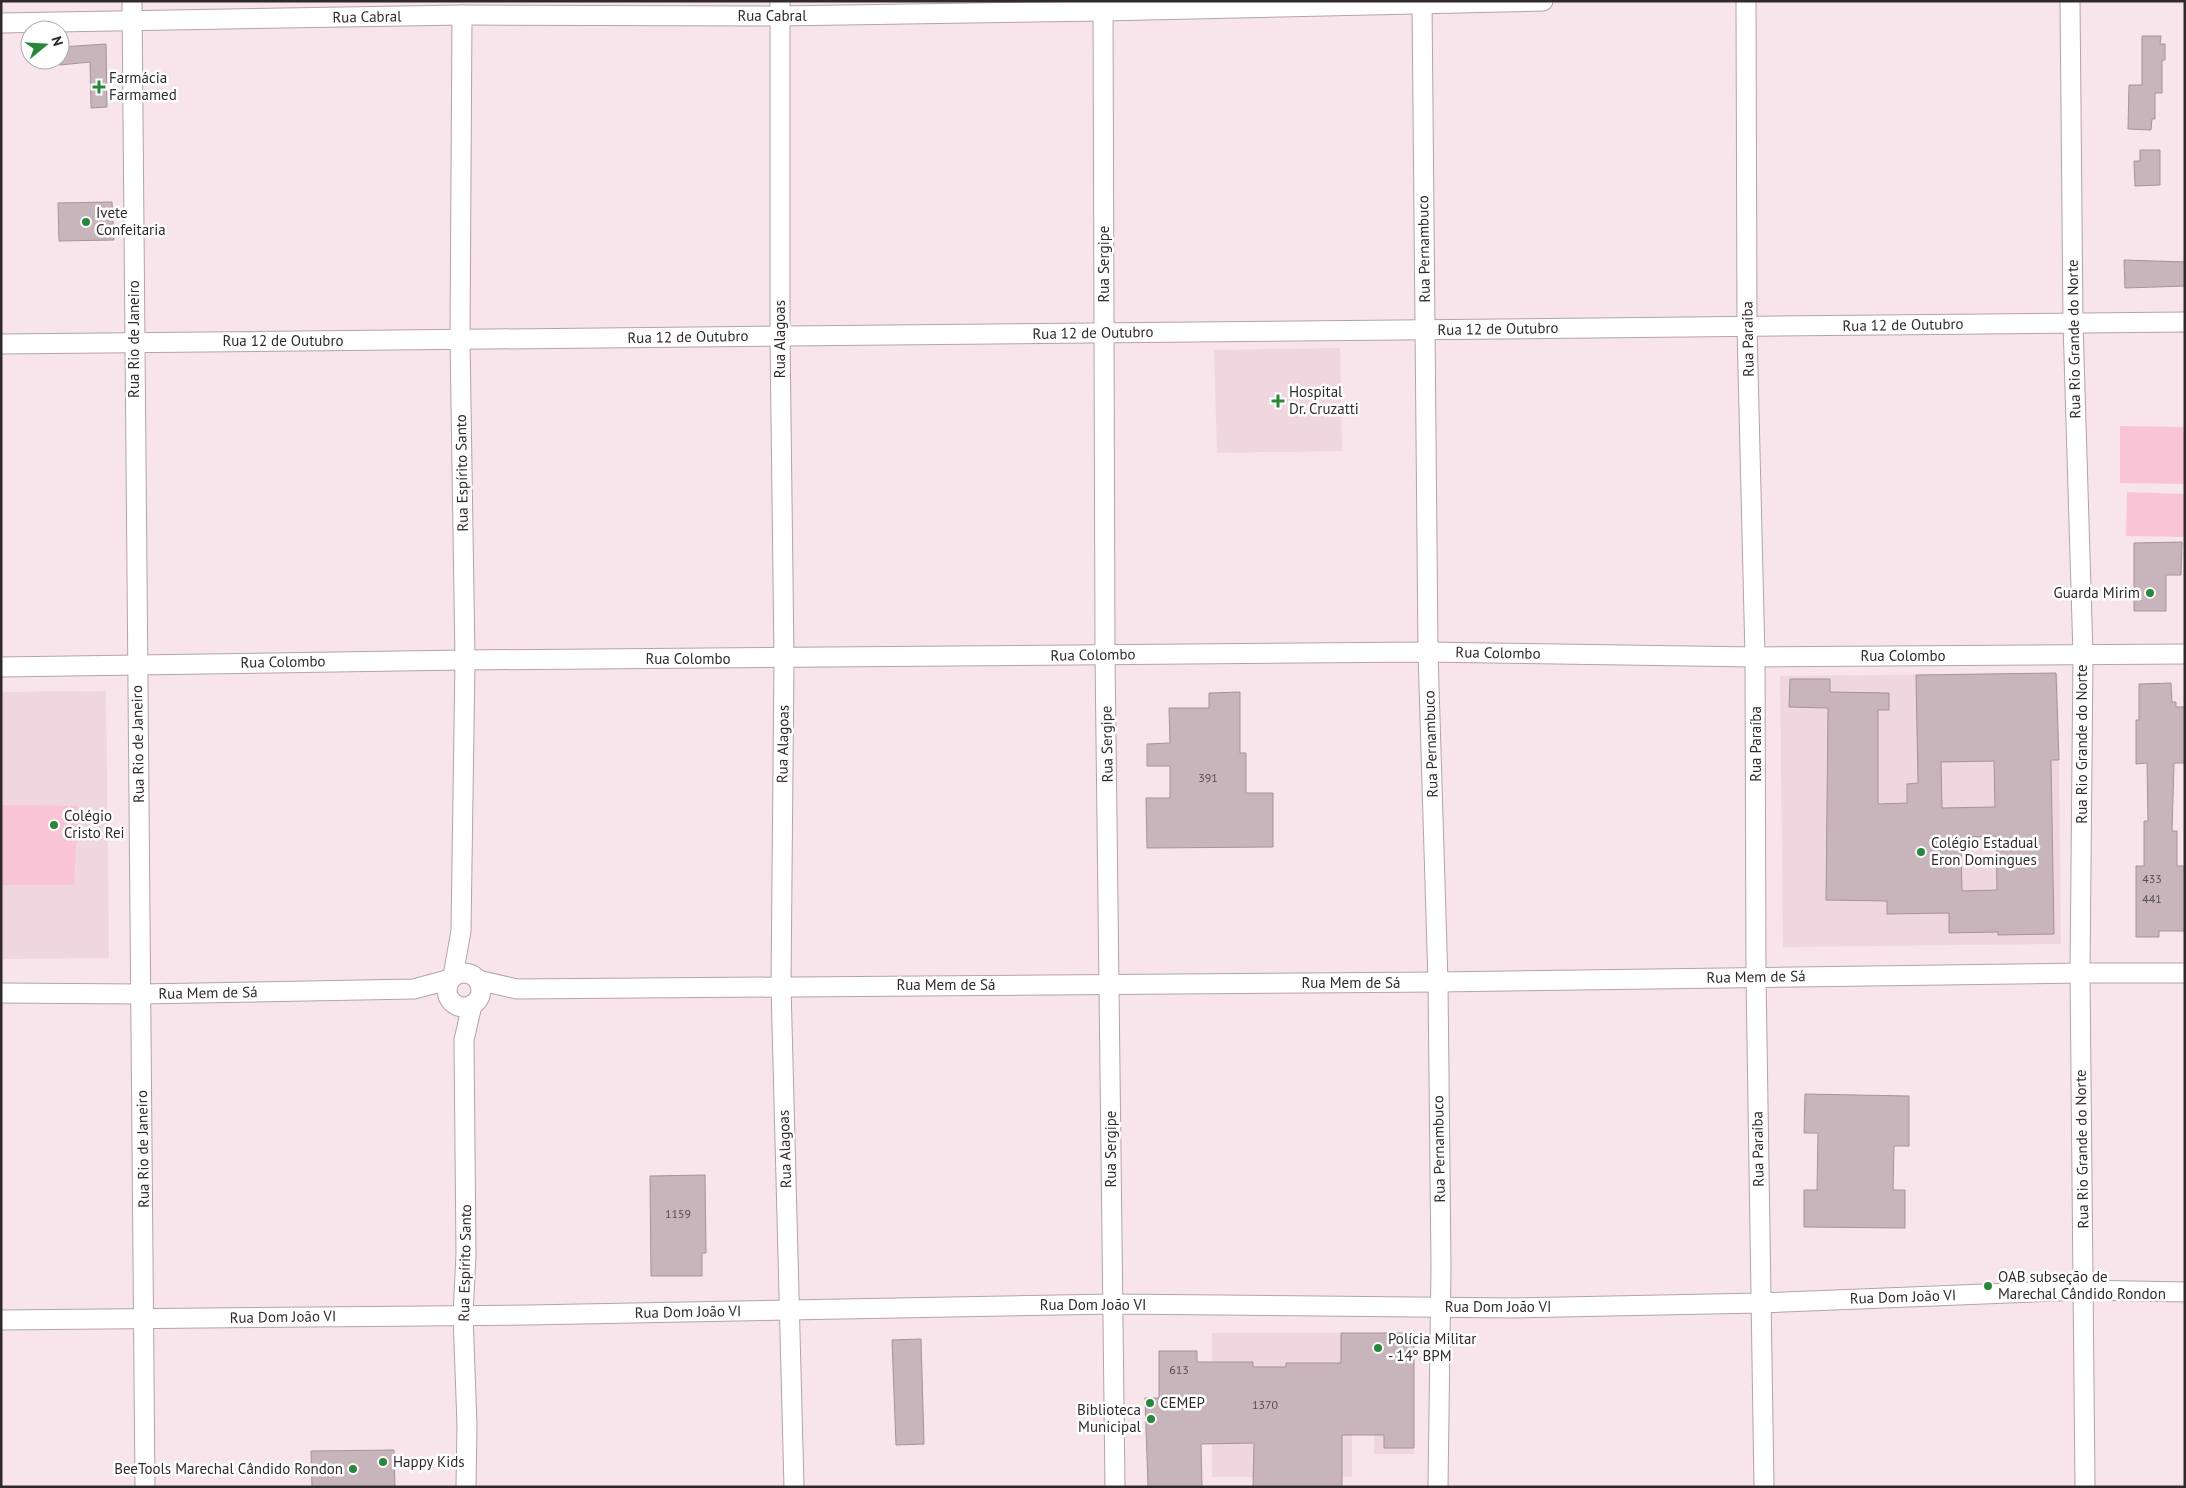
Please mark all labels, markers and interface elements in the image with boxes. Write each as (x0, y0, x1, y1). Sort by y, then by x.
street label: Rua Cabral (332, 6, 402, 27)
street label: Rua Cabral (737, 6, 807, 25)
north arrow (20, 20, 70, 70)
text: N (47, 34, 67, 48)
place label: Farmácia Farmamed (109, 68, 177, 104)
marker: Farmácia Farmamed (93, 81, 105, 93)
street label: Rua Pernambuco (1413, 195, 1434, 303)
place label: Ivete Confeitaria (96, 203, 166, 239)
marker: Ivete Confeitaria (80, 216, 92, 228)
street label: Rua Sergipe (1094, 226, 1113, 302)
street label: Rua Rio Grande do Norte (2063, 259, 2084, 419)
street label: Rua Rio de Janeiro (124, 280, 143, 398)
street label: Rua Alagoas (770, 300, 789, 378)
street label: Rua Paraíba (1737, 301, 1758, 377)
street label: Rua 12 de Outubro (1842, 314, 1964, 335)
street label: Rua 12 de Outubro (1437, 318, 1559, 339)
street label: Rua 12 de Outubro (1032, 322, 1154, 343)
street label: Rua 12 de Outubro (627, 326, 749, 347)
street label: Rua 12 de Outubro (222, 331, 344, 350)
place label: Hospital Dr. Cruzatti (1289, 382, 1359, 418)
marker: Hospital Dr. Cruzatti (1271, 394, 1285, 408)
street label: Rua Espírito Santo (451, 414, 472, 532)
place label: Guarda Mirim (2053, 583, 2140, 602)
marker: Guarda Mirim (2144, 587, 2156, 599)
street label: Rua Colombo (1455, 642, 1541, 663)
street label: Rua Colombo (1050, 644, 1136, 665)
street label: Rua Colombo (1860, 646, 1946, 665)
street label: Rua Colombo (645, 649, 731, 668)
street label: Rua Colombo (240, 651, 326, 672)
street label: Rua Rio Grande do Norte (2072, 664, 2091, 824)
street label: Rua Rio de Janeiro (127, 685, 148, 803)
street label: Rua Pernambuco (1419, 690, 1442, 798)
street label: Rua Alagoas (772, 705, 793, 783)
street label: Rua Sergipe (1096, 705, 1117, 783)
street label: Rua Paraíba (1746, 706, 1765, 782)
house number: 391 (1198, 770, 1218, 785)
place label: Colégio Cristo Rei (64, 806, 125, 842)
marker: Colégio Cristo Rei (48, 819, 60, 831)
place label: Colégio Estadual Eron Domingues (1931, 833, 2039, 869)
marker: Colégio Estadual Eron Domingues (1915, 846, 1927, 858)
house number: 433 (2142, 871, 2162, 886)
house number: 441 (2142, 891, 2162, 906)
street label: Rua Mem de Sá (1706, 966, 1806, 987)
street label: Rua Mem de Sá (1301, 973, 1401, 992)
street label: Rua Mem de Sá (896, 975, 996, 994)
street label: Rua Mem de Sá (158, 982, 258, 1003)
street label: Rua Rio Grande do Norte (2071, 1069, 2092, 1229)
street label: Rua Rio de Janeiro (132, 1090, 153, 1208)
street label: Rua Pernambuco (1428, 1095, 1449, 1203)
street label: Rua Alagoas (774, 1110, 795, 1188)
street label: Rua Sergipe (1101, 1111, 1120, 1187)
street label: Rua Paraíba (1747, 1111, 1768, 1187)
street label: Rua Espírito Santo (454, 1204, 475, 1322)
house number: 1159 (665, 1206, 691, 1221)
place label: OAB subseção de Marechal Cândido Rondon (1998, 1267, 2166, 1303)
marker: OAB subseção de Marechal Cândido Rondon (1982, 1280, 1994, 1292)
street label: Rua Dom João VI (1849, 1285, 1957, 1308)
street label: Rua Dom João VI (1040, 1295, 1146, 1314)
street label: Rua Dom João VI (1445, 1297, 1551, 1316)
street label: Rua Dom João VI (634, 1301, 741, 1322)
street label: Rua Dom João VI (229, 1306, 336, 1327)
place label: Polícia Militar - 14º BPM (1388, 1329, 1476, 1365)
marker: Polícia Militar - 14º BPM (1372, 1342, 1384, 1354)
house number: 613 (1169, 1362, 1189, 1377)
place label: CEMEP (1160, 1393, 1205, 1412)
marker: CEMEP (1144, 1397, 1156, 1409)
house number: 1370 (1252, 1397, 1279, 1412)
place label: Biblioteca Municipal (1077, 1400, 1142, 1436)
marker: Biblioteca Municipal (1145, 1413, 1157, 1425)
place label: Happy Kids (393, 1452, 465, 1471)
marker: Happy Kids (377, 1456, 389, 1468)
place label: BeeTools Marechal Cândido Rondon (114, 1459, 343, 1478)
marker: BeeTools Marechal Cândido Rondon (347, 1463, 359, 1475)

